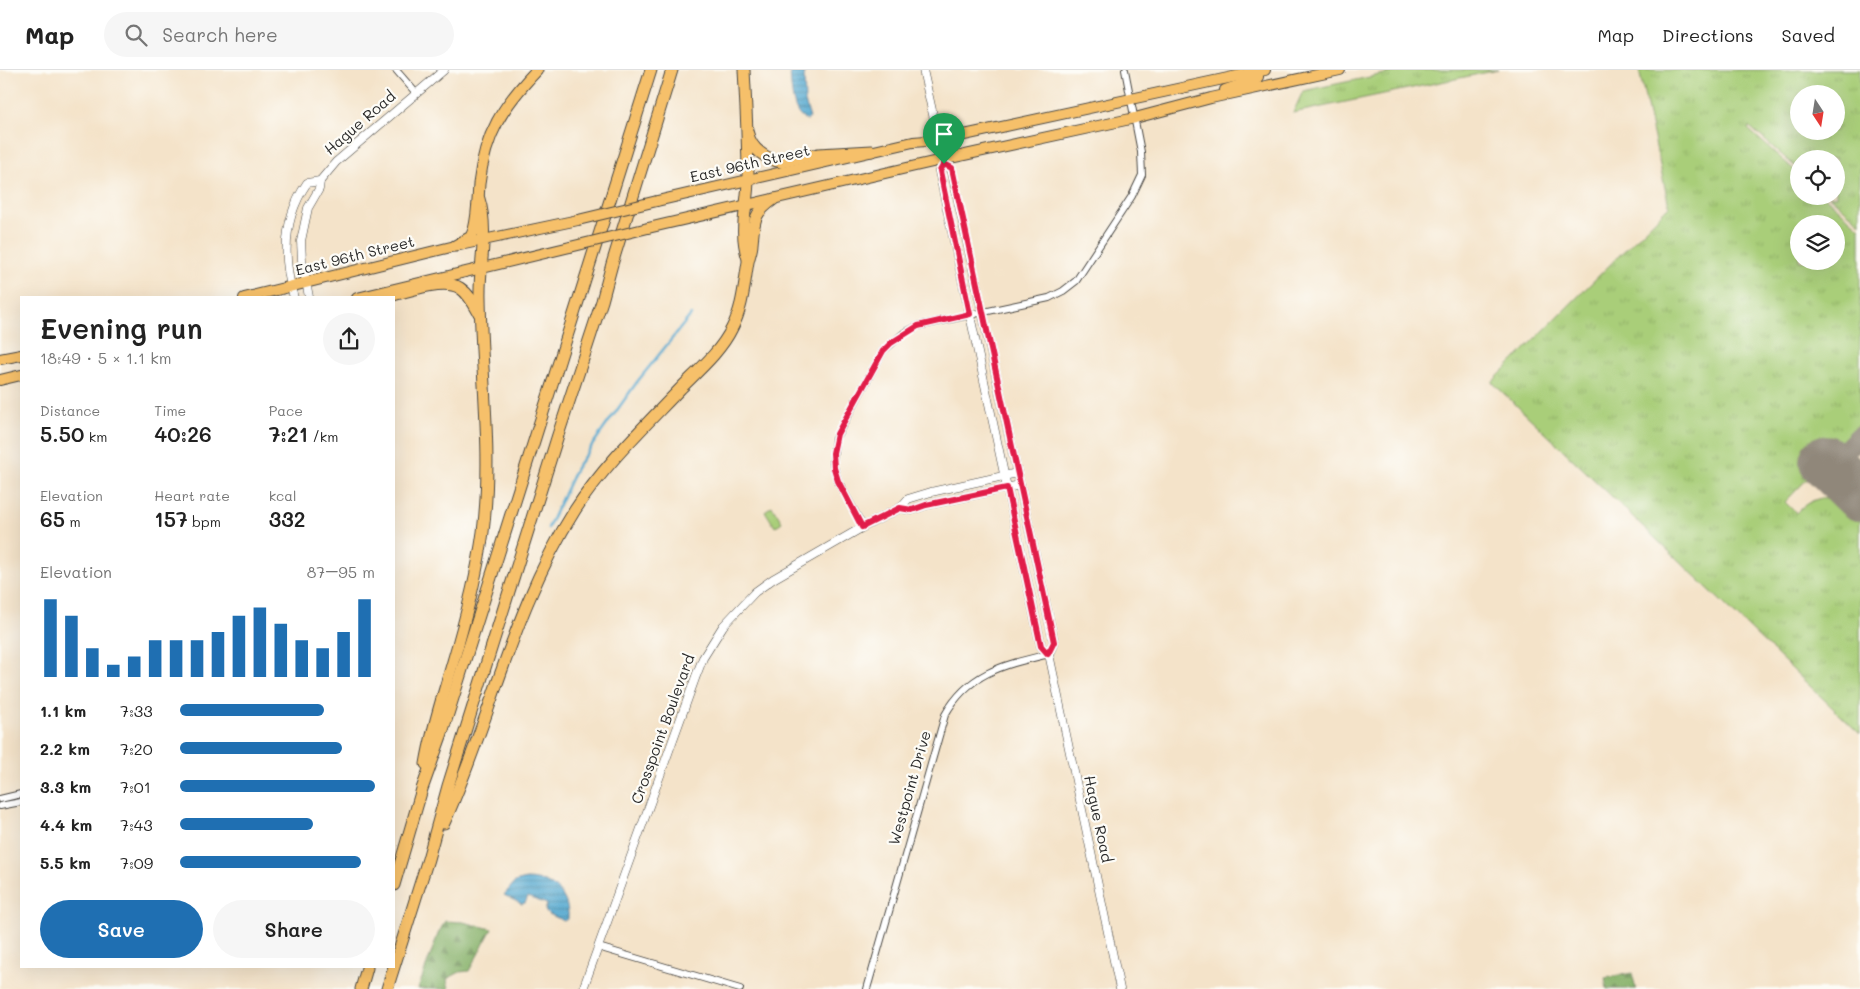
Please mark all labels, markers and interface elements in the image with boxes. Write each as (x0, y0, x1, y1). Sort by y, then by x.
search box (104, 12, 454, 57)
text: Map (25, 19, 74, 50)
icon: search (122, 21, 150, 49)
text: Search here (162, 22, 278, 47)
text: Map (1597, 23, 1634, 47)
text: Directions (1662, 23, 1754, 47)
text: Saved (1782, 23, 1835, 47)
north arrow (1790, 85, 1845, 140)
map controls (1790, 85, 1845, 270)
street label: Hague Road (319, 86, 399, 159)
pin (923, 113, 965, 164)
icon: arrive (930, 120, 958, 148)
street label: East 96th Street (688, 140, 812, 187)
button: locate (1790, 150, 1845, 205)
button: layers (1790, 215, 1845, 270)
street label: East 96th Street (293, 231, 416, 280)
text: Evening run (40, 310, 203, 346)
button: share (323, 313, 375, 365)
text: 18:49 · 5 × 1.1 km (40, 347, 171, 368)
text: Distance (40, 401, 100, 420)
text: Time (154, 401, 186, 420)
text: Pace (269, 401, 303, 420)
text: 5.50 (40, 420, 84, 447)
text: 40:26 (154, 420, 212, 447)
text: 7:21 (269, 420, 308, 447)
text: km (84, 427, 107, 446)
text: /km (308, 427, 338, 446)
text: Elevation (40, 486, 103, 505)
text: Heart rate (154, 486, 230, 505)
text: kcal (269, 486, 297, 505)
text: 65 (40, 505, 65, 532)
text: 157 (154, 505, 188, 532)
text: 332 (269, 505, 305, 532)
text: m (65, 512, 81, 531)
text: bpm (188, 512, 221, 531)
text: Elevation (40, 561, 112, 582)
text: 87–95 m (307, 561, 375, 582)
street label: Crosspoint Boulevard (626, 651, 698, 806)
text: 1.1 km (40, 700, 86, 721)
text: 7:33 (120, 700, 153, 721)
street label: Westpoint Drive (883, 728, 935, 847)
text: 2.2 km (40, 738, 90, 759)
text: 7:20 (120, 738, 153, 759)
street label: Hague Road (1080, 773, 1118, 864)
text: 3.3 km (40, 776, 91, 797)
text: 7:01 (120, 776, 151, 797)
text: 4.4 km (40, 814, 92, 835)
text: 7:43 (120, 814, 153, 835)
text: 5.5 km (40, 852, 91, 873)
text: 7:09 (120, 852, 153, 873)
button: Save (40, 900, 203, 958)
button: Share (213, 900, 375, 958)

